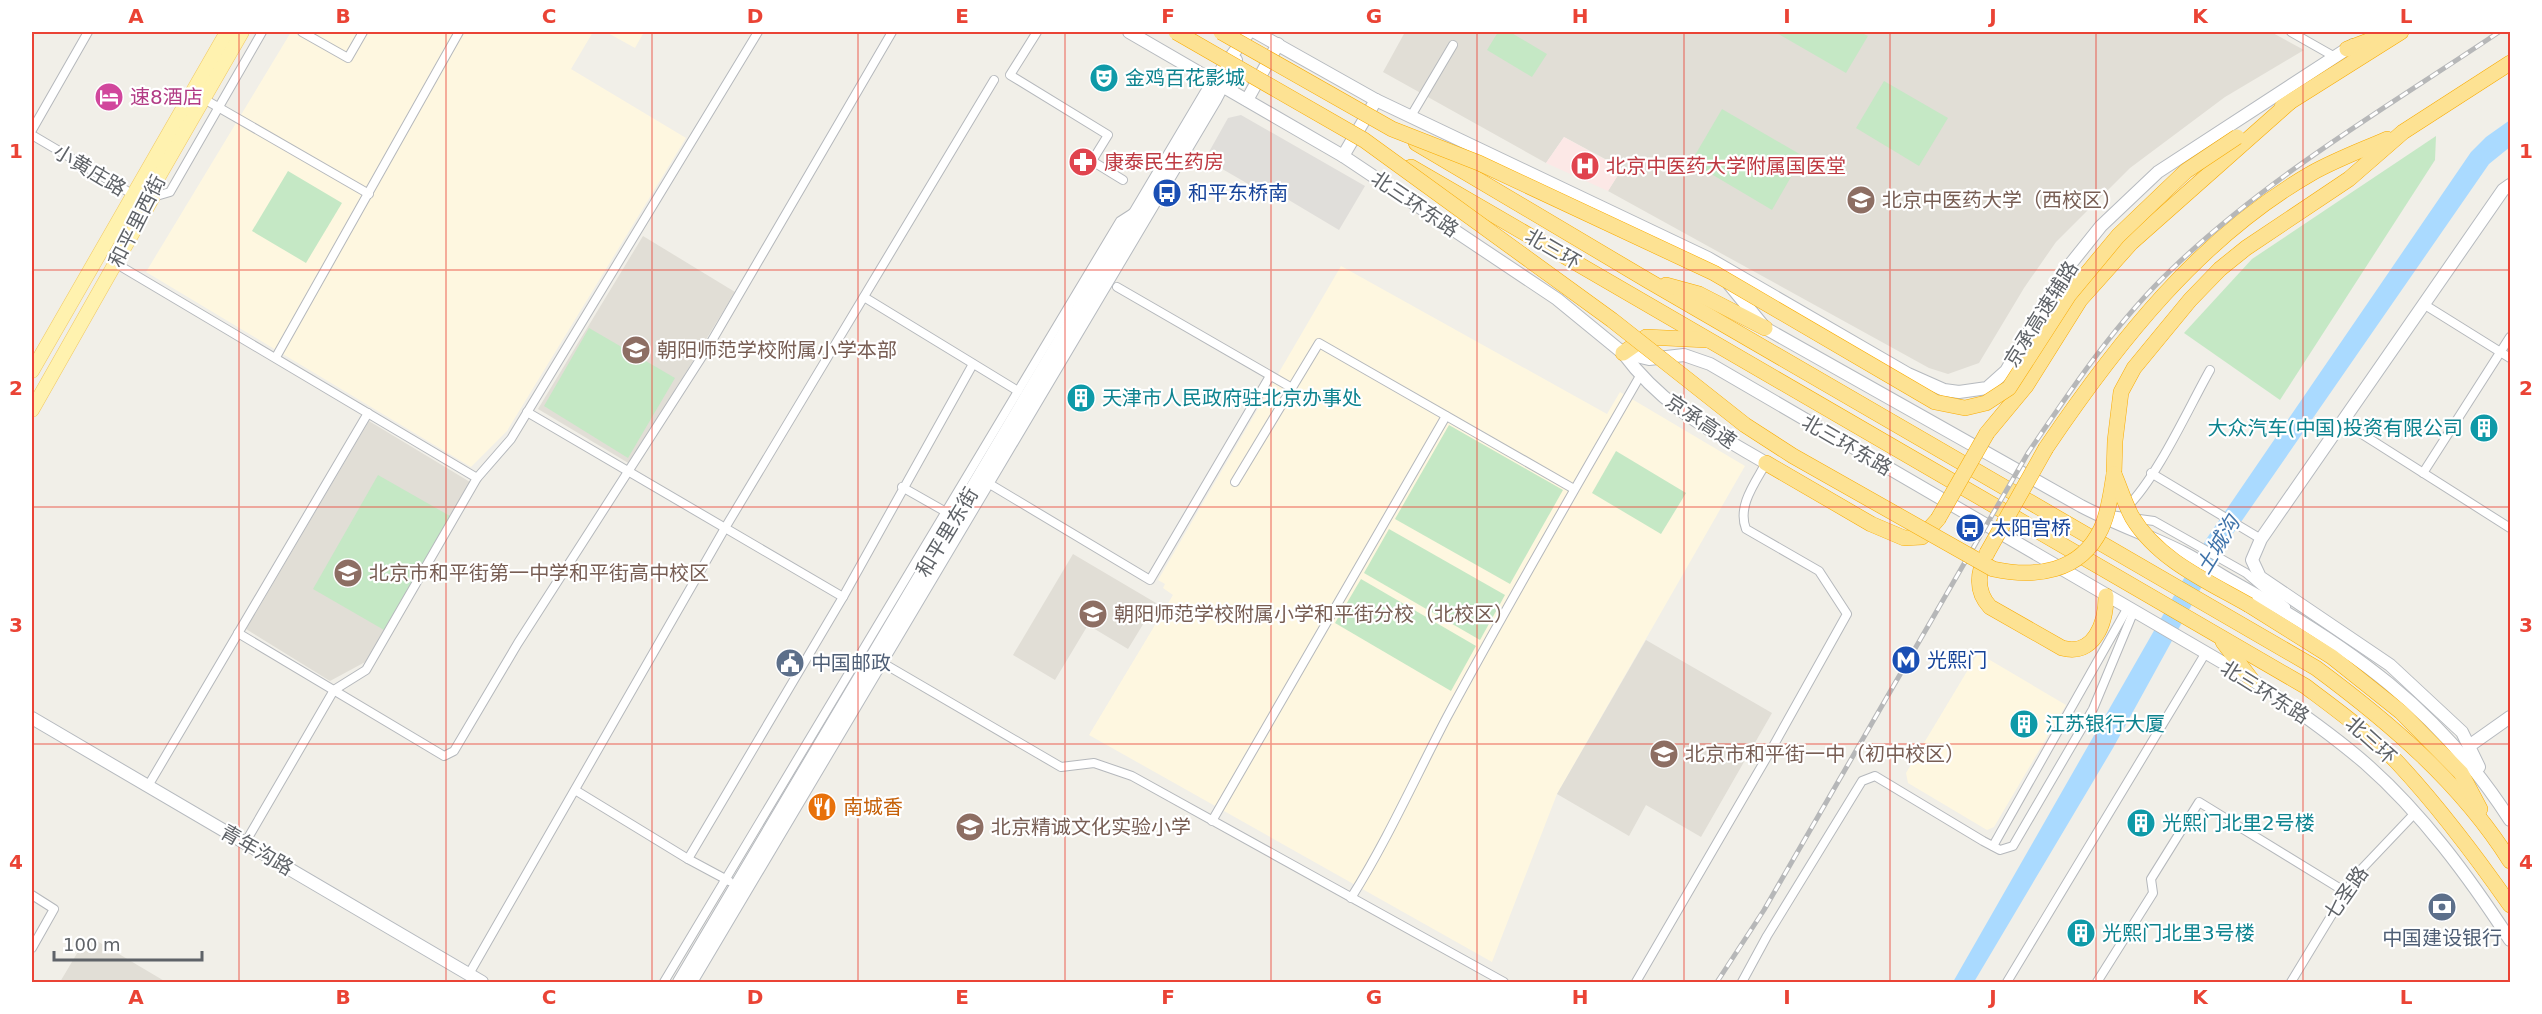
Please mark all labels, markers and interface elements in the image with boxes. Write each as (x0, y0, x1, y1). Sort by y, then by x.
text: A (128, 4, 144, 28)
text: B (335, 4, 351, 28)
text: C (542, 4, 556, 28)
text: D (747, 4, 763, 28)
text: E (955, 4, 969, 28)
text: F (1161, 4, 1175, 28)
text: G (1366, 4, 1382, 28)
text: H (1572, 4, 1588, 28)
text: I (1783, 4, 1791, 28)
text: J (1987, 4, 1997, 28)
text: K (2192, 4, 2209, 28)
text: L (2400, 4, 2413, 28)
theatre icon: 金鸡百花影城 (1088, 62, 1120, 94)
place label: 金鸡百花影城 (1125, 66, 1245, 90)
hotel icon: 速8酒店 (93, 81, 125, 113)
place label: 速8酒店 (130, 85, 203, 109)
text: 1 (9, 139, 23, 163)
street label: 小黄庄路 (50, 139, 130, 201)
text: 1 (2519, 139, 2533, 163)
pharmacy icon: 康泰民生药房 (1067, 146, 1099, 178)
place label: 康泰民生药房 (1104, 150, 1224, 174)
hospital icon: 北京中医药大学附属国医堂 (1569, 150, 1601, 182)
place label: 北京中医药大学附属国医堂 (1606, 154, 1846, 178)
street label: 北三环东路 (1367, 166, 1463, 242)
street label: 和平里西街 (104, 171, 170, 271)
bus stop icon: 和平东桥南 (1151, 177, 1183, 209)
place label: 和平东桥南 (1188, 181, 1288, 205)
school or university icon: 北京中医药大学（西校区） (1845, 184, 1877, 216)
place label: 北京中医药大学（西校区） (1882, 188, 2122, 212)
street label: 北三环 (1521, 224, 1585, 274)
street label: 京承高速辅路 (1999, 257, 2083, 371)
school or university icon: 朝阳师范学校附属小学本部 (620, 334, 652, 366)
place label: 朝阳师范学校附属小学本部 (657, 338, 897, 362)
text: 2 (9, 376, 23, 400)
text: 2 (2519, 376, 2533, 400)
building icon: 天津市人民政府驻北京办事处 (1065, 382, 1097, 414)
place label: 天津市人民政府驻北京办事处 (1102, 386, 1362, 410)
street label: 京承高速 (1661, 389, 1741, 453)
street label: 北三环东路 (1798, 410, 1896, 480)
building icon: 大众汽车(中国)投资有限公司 (2468, 412, 2500, 444)
place label: 大众汽车(中国)投资有限公司 (2207, 416, 2463, 440)
street label: 和平里东街 (911, 483, 983, 581)
water label: 土城沟 (2191, 510, 2246, 578)
bus stop icon: 太阳宫桥 (1954, 512, 1986, 544)
place label: 太阳宫桥 (1991, 516, 2071, 540)
school or university icon: 北京市和平街第一中学和平街高中校区 (332, 557, 364, 589)
place label: 北京市和平街第一中学和平街高中校区 (369, 561, 709, 585)
school or university icon: 朝阳师范学校附属小学和平街分校（北校区） (1077, 598, 1109, 630)
place label: 朝阳师范学校附属小学和平街分校（北校区） (1114, 602, 1514, 626)
text: 3 (9, 613, 23, 637)
text: 3 (2519, 613, 2533, 637)
metro station icon: 光熙门 (1890, 644, 1922, 676)
public building icon: 中国邮政 (774, 647, 806, 679)
place label: 光熙门 (1927, 648, 1987, 672)
place label: 中国邮政 (811, 651, 891, 675)
street label: 北三环东路 (2216, 655, 2314, 729)
building icon: 江苏银行大厦 (2008, 708, 2040, 740)
street label: 北三环 (2341, 711, 2401, 769)
place label: 江苏银行大厦 (2045, 712, 2165, 736)
school or university icon: 北京市和平街一中（初中校区） (1648, 738, 1680, 770)
place label: 北京市和平街一中（初中校区） (1685, 742, 1965, 766)
restaurant icon: 南城香 (806, 791, 838, 823)
place label: 南城香 (843, 795, 903, 819)
building icon: 光熙门北里2号楼 (2125, 807, 2157, 839)
school or university icon: 北京精诚文化实验小学 (954, 811, 986, 843)
place label: 光熙门北里2号楼 (2162, 811, 2315, 835)
place label: 北京精诚文化实验小学 (991, 815, 1191, 839)
street label: 青年沟路 (216, 820, 298, 880)
text: 4 (9, 850, 23, 874)
text: 4 (2519, 850, 2533, 874)
street label: 七圣路 (2319, 862, 2373, 924)
bank icon: 中国建设银行 (2426, 891, 2458, 923)
building icon: 光熙门北里3号楼 (2065, 917, 2097, 949)
place label: 光熙门北里3号楼 (2102, 921, 2255, 945)
scale bar (54, 924, 202, 962)
place label: 中国建设银行 (2382, 926, 2502, 950)
text: 100 m (63, 934, 121, 955)
text: A (128, 985, 144, 1009)
text: B (335, 985, 351, 1009)
text: C (542, 985, 556, 1009)
text: D (747, 985, 763, 1009)
text: E (955, 985, 969, 1009)
text: F (1161, 985, 1175, 1009)
text: G (1366, 985, 1382, 1009)
text: H (1572, 985, 1588, 1009)
text: I (1783, 985, 1791, 1009)
text: J (1987, 985, 1997, 1009)
text: K (2192, 985, 2209, 1009)
text: L (2400, 985, 2413, 1009)

